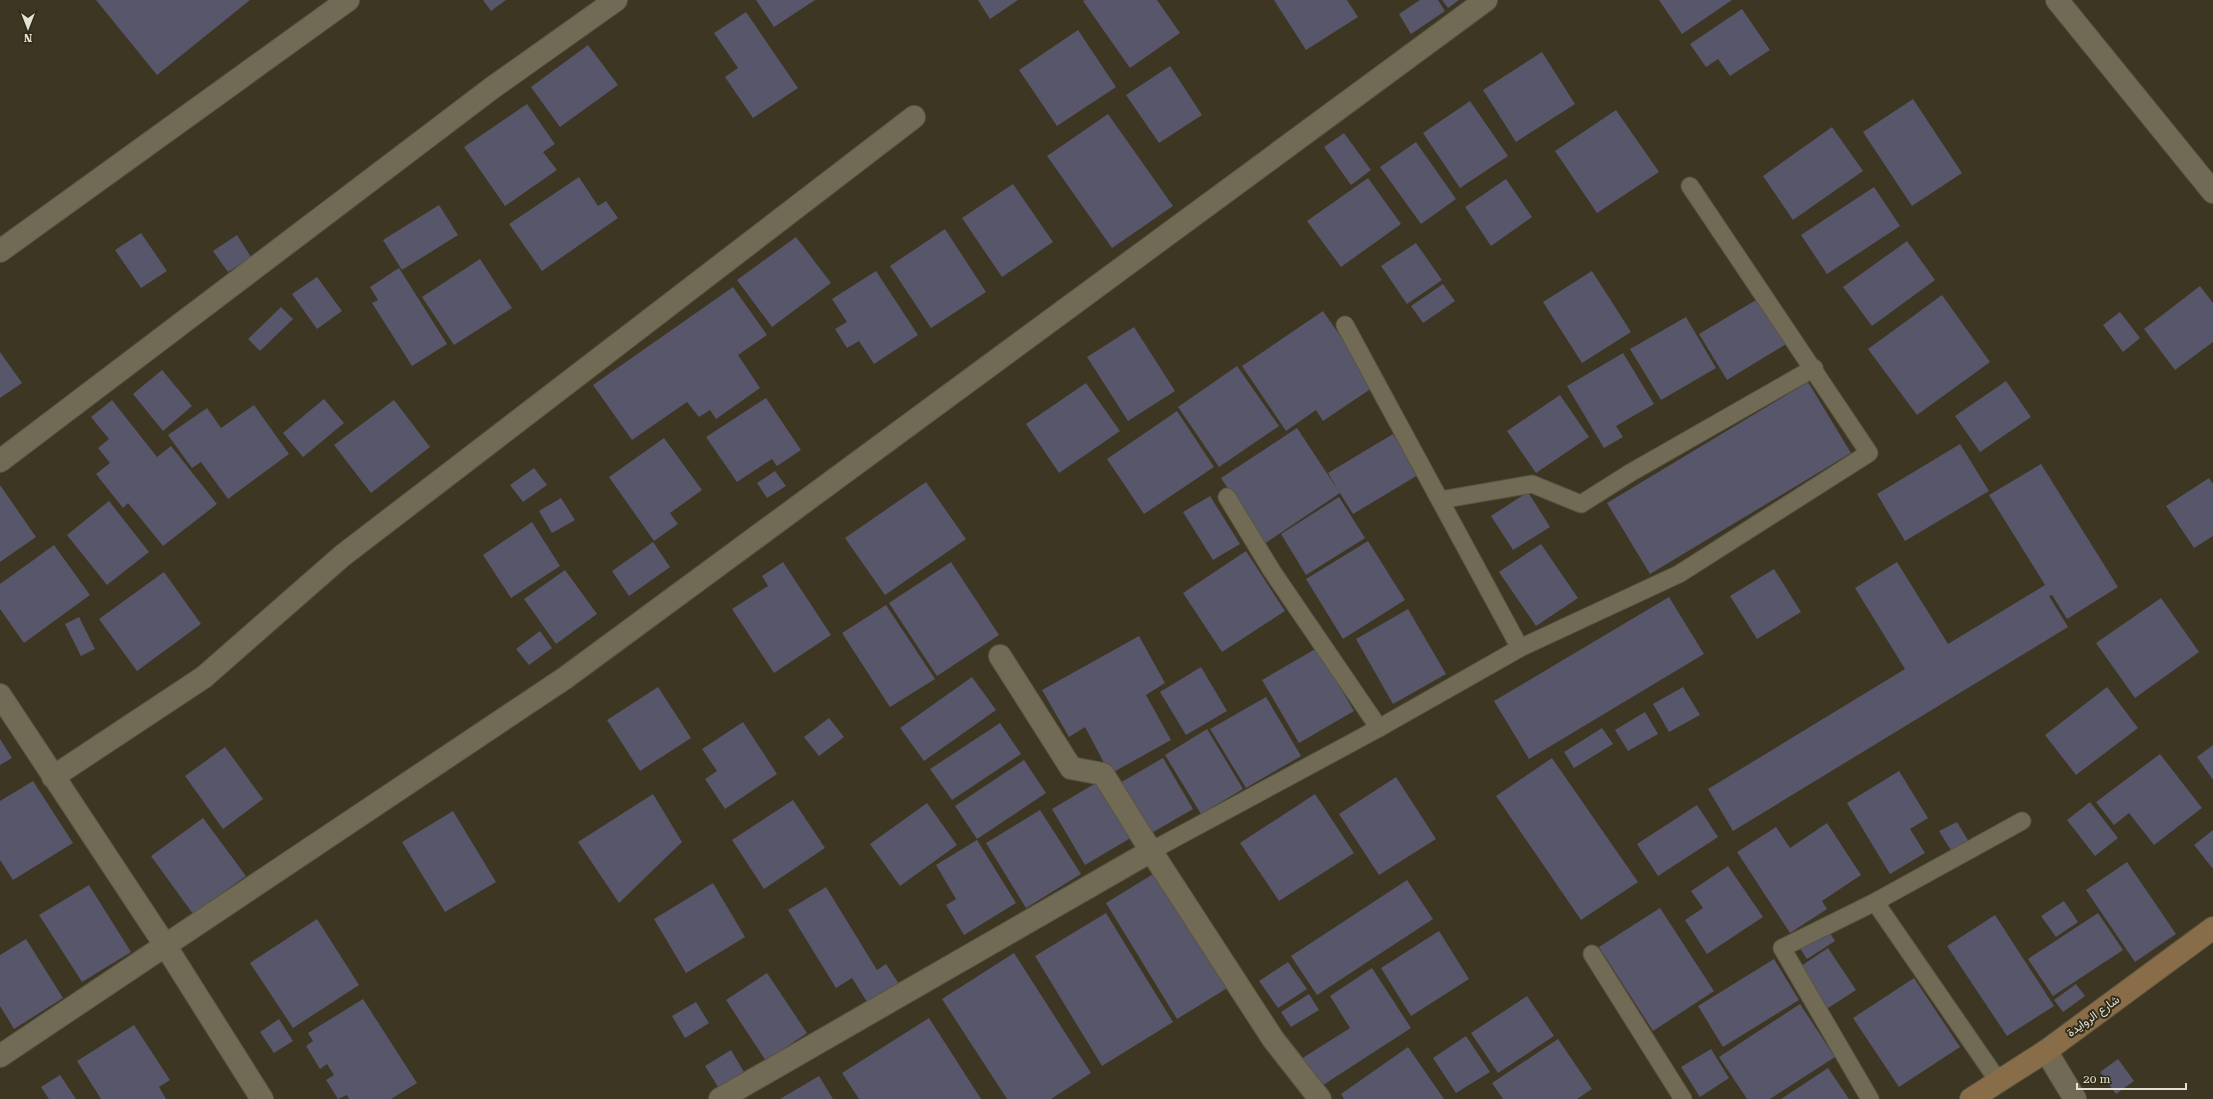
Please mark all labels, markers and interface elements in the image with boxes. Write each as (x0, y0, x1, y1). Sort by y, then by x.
north arrow (8, 8, 48, 48)
text: N (23, 31, 32, 44)
street label: شارع الروايدة (2064, 992, 2123, 1041)
scale bar (2077, 1065, 2186, 1091)
text: 20 m (2083, 1072, 2110, 1086)

